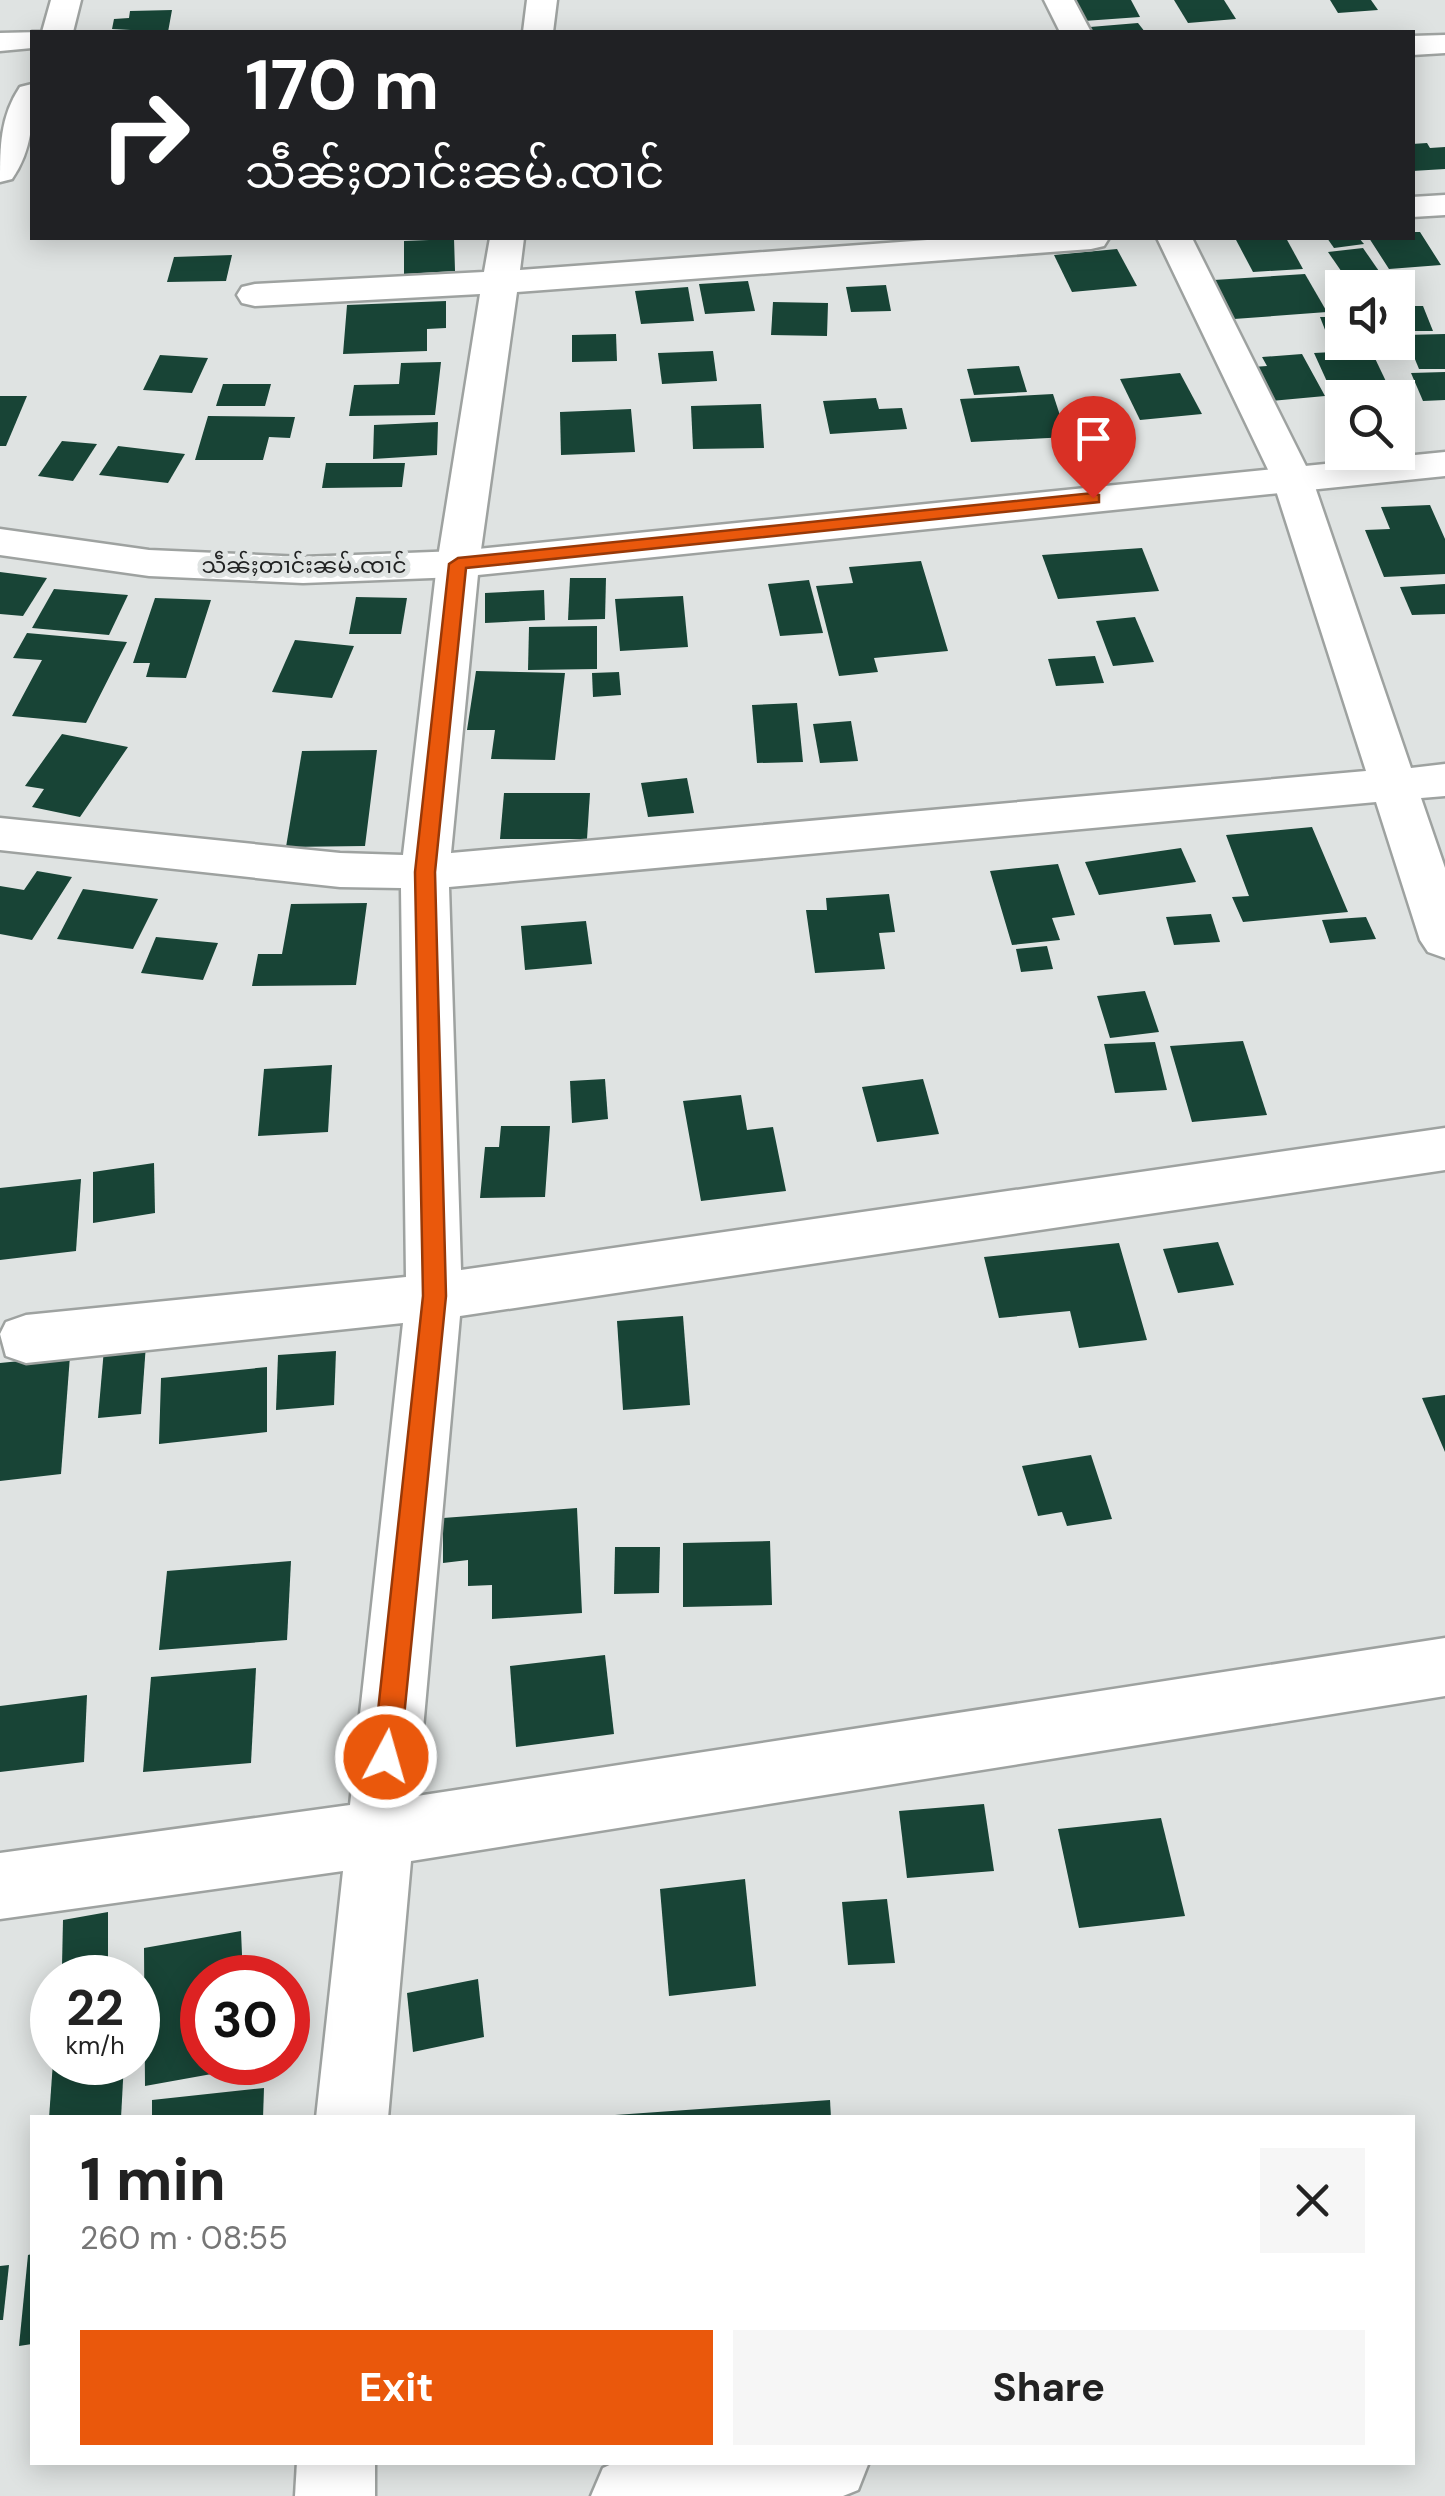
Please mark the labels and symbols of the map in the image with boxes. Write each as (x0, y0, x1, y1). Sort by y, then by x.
pin (1051, 396, 1136, 499)
street label: သဵၼ်ႈတၢင်းၼမ်ႉၸၢင် (201, 550, 407, 580)
position arrow (334, 1705, 438, 1809)
speed limit sign: 30 (180, 1955, 310, 2085)

